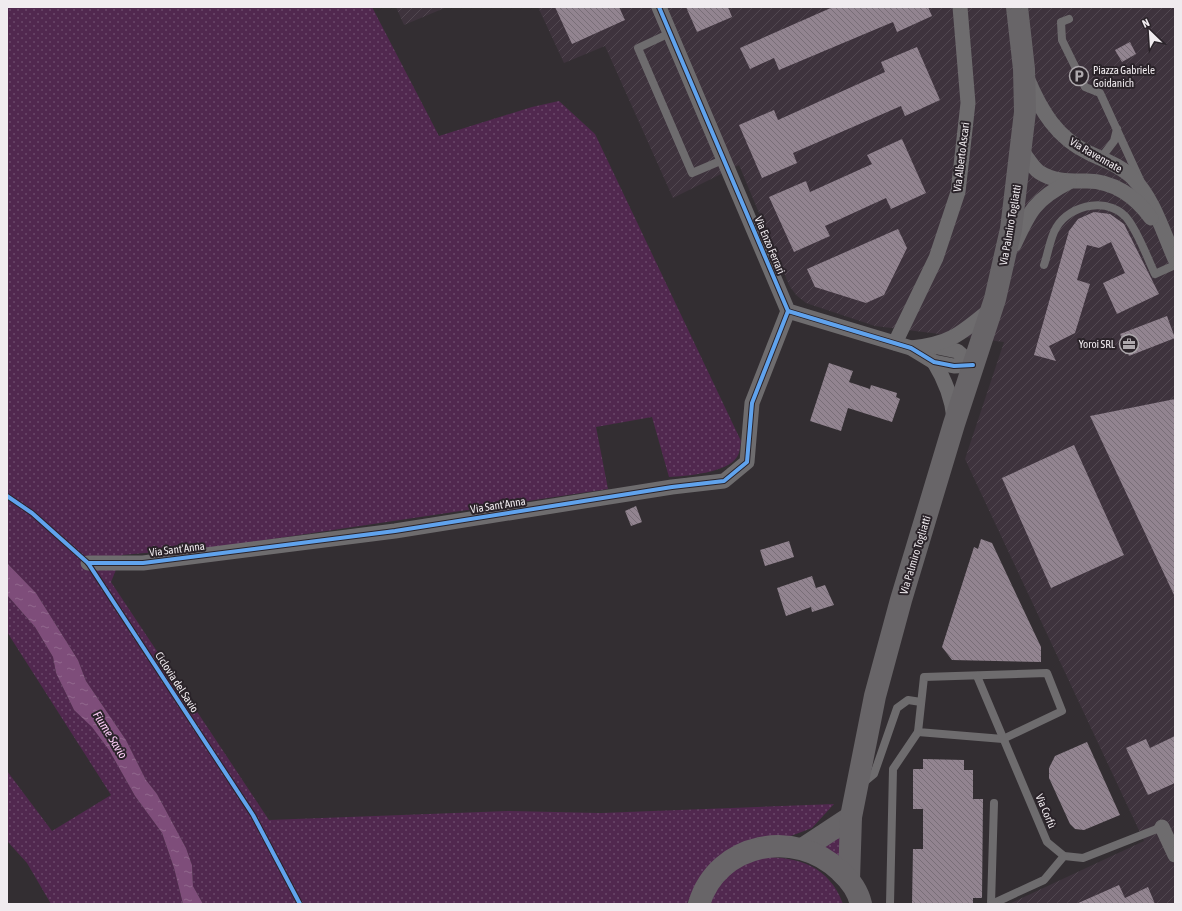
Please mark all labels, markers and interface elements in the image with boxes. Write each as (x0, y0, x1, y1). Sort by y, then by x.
north arrow (1130, 12, 1170, 52)
text: N (1140, 16, 1151, 30)
place label: Piazza Gabriele Goidanich (1093, 64, 1155, 89)
parking icon: Piazza Gabriele Goidanich (1068, 65, 1090, 87)
street label: Via Alberto Ascari (951, 121, 971, 193)
street label: Via Ravennate (1068, 135, 1124, 175)
street label: Via Palmiro Togliatti (997, 184, 1023, 266)
street label: Via Enzo Ferrari (752, 214, 788, 276)
office icon: Yoroi SRL (1118, 333, 1140, 355)
place label: Yoroi SRL (1079, 338, 1116, 350)
street label: Via Sant'Anna (470, 495, 526, 515)
street label: Via Palmiro Togliatti (897, 514, 933, 596)
street label: Via Sant'Anna (149, 540, 205, 558)
street label: Ciclovia del Savio (153, 650, 201, 714)
water label: Fiume Savio (90, 709, 130, 762)
street label: Via Corfù (1033, 792, 1059, 830)

